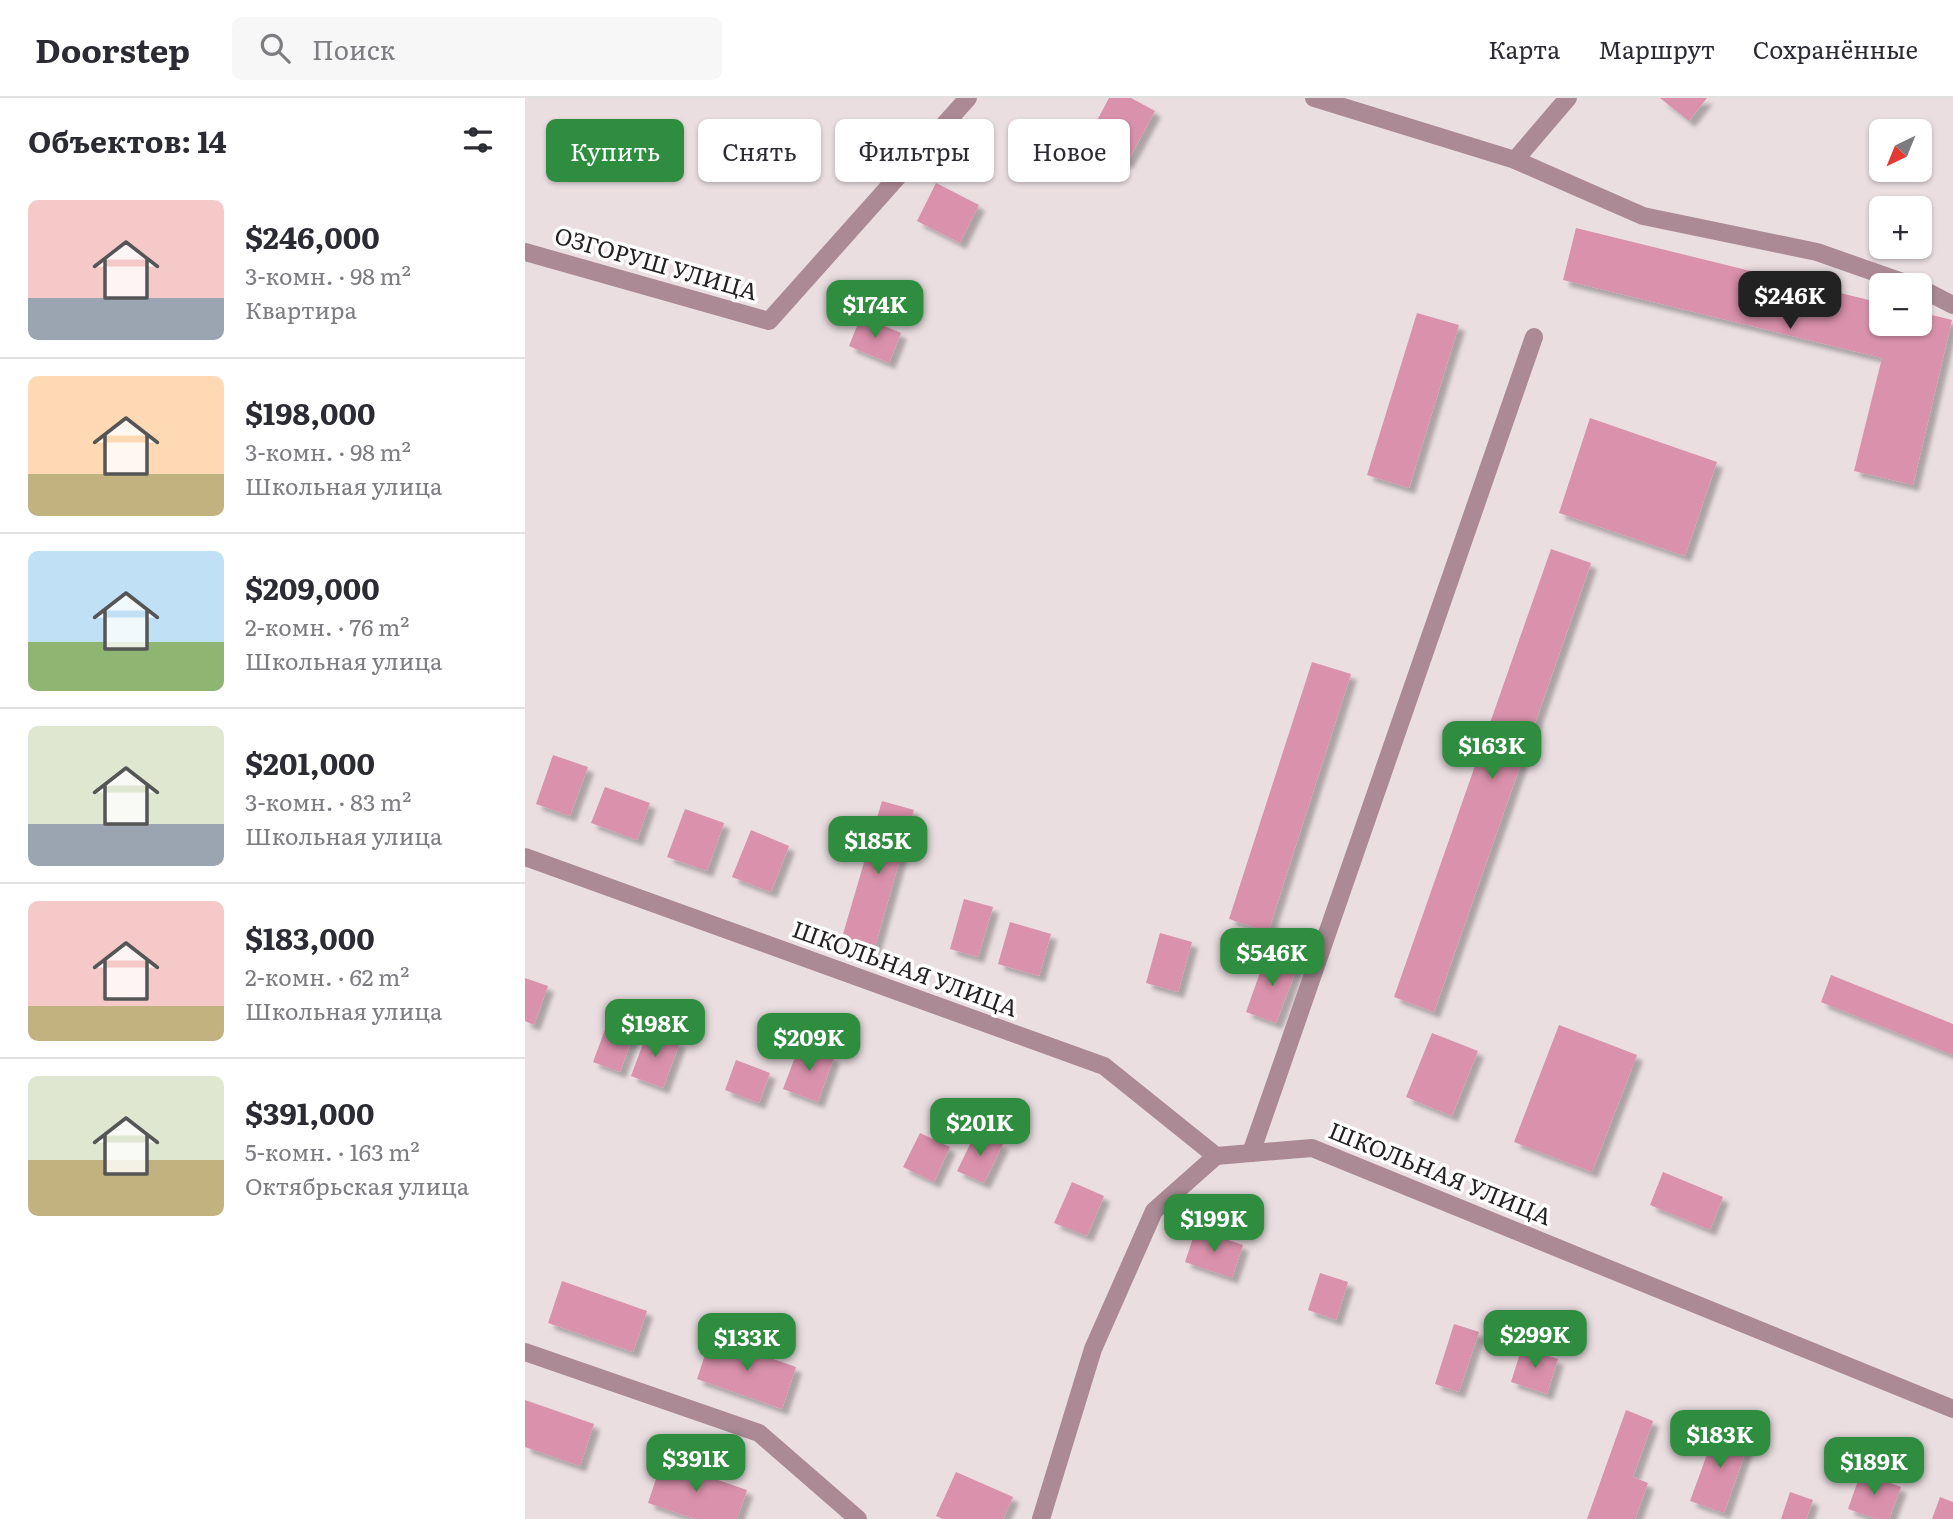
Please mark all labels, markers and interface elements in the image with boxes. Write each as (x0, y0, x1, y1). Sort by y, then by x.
search box (232, 17, 722, 80)
text: Doorstep (35, 24, 190, 73)
icon: search (256, 29, 294, 67)
text: Поиск (312, 29, 395, 68)
text: Карта (1488, 31, 1560, 66)
text: Маршрут (1598, 31, 1715, 66)
text: Сохранённые (1753, 31, 1918, 66)
text: Объектов: 14 (28, 118, 227, 162)
chip: Купить (546, 119, 684, 182)
chip: Снять (698, 119, 821, 182)
chip: Фильтры (835, 119, 994, 182)
chip: Новое (1008, 119, 1130, 182)
north arrow (1869, 119, 1932, 182)
map controls (1869, 119, 1932, 336)
icon: filters (459, 121, 497, 159)
button: + (1869, 196, 1932, 259)
text: $246,000 (245, 214, 380, 258)
street label: ОЗГОРУШ УЛИЦА (551, 217, 762, 307)
icon: home (84, 228, 168, 312)
text: 3-комн. · 98 m² (245, 258, 411, 292)
pin: $246K (1741, 272, 1839, 331)
button: − (1869, 273, 1932, 336)
text: $246K (1754, 277, 1826, 311)
pin: $174K (826, 280, 924, 340)
text: $174K (842, 286, 908, 320)
text: Квартира (245, 292, 357, 326)
text: $198,000 (245, 390, 375, 434)
icon: home (84, 404, 168, 488)
text: 3-комн. · 98 m² (245, 434, 411, 468)
text: Школьная улица (245, 468, 442, 502)
text: $209,000 (245, 565, 380, 609)
icon: home (84, 579, 168, 663)
text: 2-комн. · 76 m² (245, 609, 410, 643)
text: Школьная улица (245, 643, 442, 677)
pin: $163K (1443, 722, 1541, 781)
text: $163K (1458, 727, 1526, 761)
text: $201,000 (245, 740, 375, 784)
icon: home (84, 754, 168, 838)
text: 3-комн. · 83 m² (245, 784, 411, 818)
pin: $185K (829, 816, 927, 876)
text: Школьная улица (245, 818, 442, 852)
text: $185K (844, 822, 912, 856)
street label: ШКОЛЬНАЯ УЛИЦА (788, 911, 1023, 1024)
text: $183,000 (245, 915, 375, 959)
pin: $546K (1223, 928, 1321, 988)
icon: home (84, 929, 168, 1013)
text: $546K (1236, 934, 1308, 968)
text: 2-комн. · 62 m² (245, 959, 410, 993)
text: Школьная улица (245, 993, 442, 1027)
pin: $198K (606, 1000, 704, 1059)
text: $198K (621, 1005, 689, 1039)
pin: $209K (760, 1014, 858, 1073)
text: $209K (773, 1019, 845, 1053)
text: $391,000 (245, 1090, 374, 1134)
pin: $201K (931, 1098, 1029, 1158)
icon: home (84, 1104, 168, 1188)
text: $201K (946, 1104, 1014, 1138)
street label: ШКОЛЬНАЯ УЛИЦА (1324, 1112, 1557, 1232)
text: 5-комн. · 163 m² (245, 1134, 420, 1168)
text: Октябрьская улица (245, 1168, 469, 1202)
pin: $199K (1165, 1194, 1263, 1254)
text: $199K (1180, 1200, 1248, 1234)
pin: $299K (1486, 1310, 1584, 1370)
pin: $133K (698, 1314, 796, 1373)
text: $299K (1500, 1316, 1570, 1350)
text: $133K (714, 1319, 780, 1353)
pin: $183K (1671, 1410, 1769, 1470)
text: $183K (1686, 1416, 1754, 1450)
pin: $391K (647, 1434, 745, 1494)
pin: $189K (1825, 1438, 1923, 1497)
text: $391K (662, 1440, 730, 1474)
text: $189K (1840, 1443, 1908, 1477)

